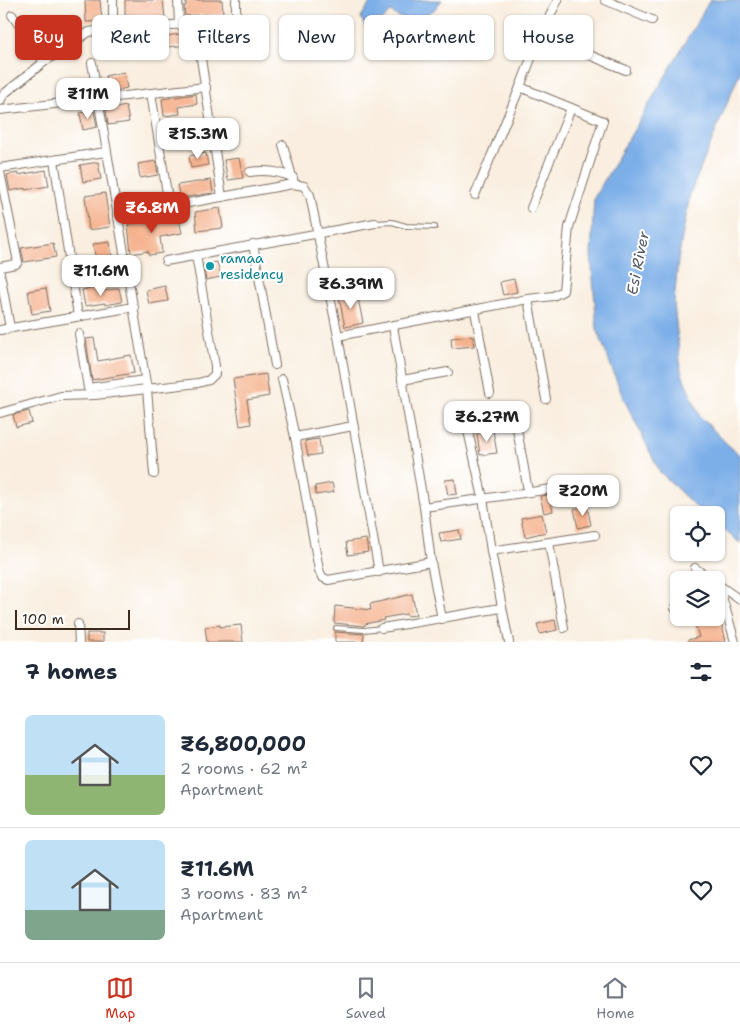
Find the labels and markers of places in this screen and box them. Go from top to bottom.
pin: ₹11M [58,78,118,120]
pin: ₹15.3M [157,118,239,160]
pin: ₹6.8M [117,192,187,234]
place label: ramaa residency [220,249,284,283]
pin: ₹11.6M [60,254,142,297]
marker: ramaa residency [204,260,216,272]
pin: ₹6.39M [310,268,392,310]
pin: ₹6.27M [446,400,528,443]
pin: ₹20M [553,474,613,517]

